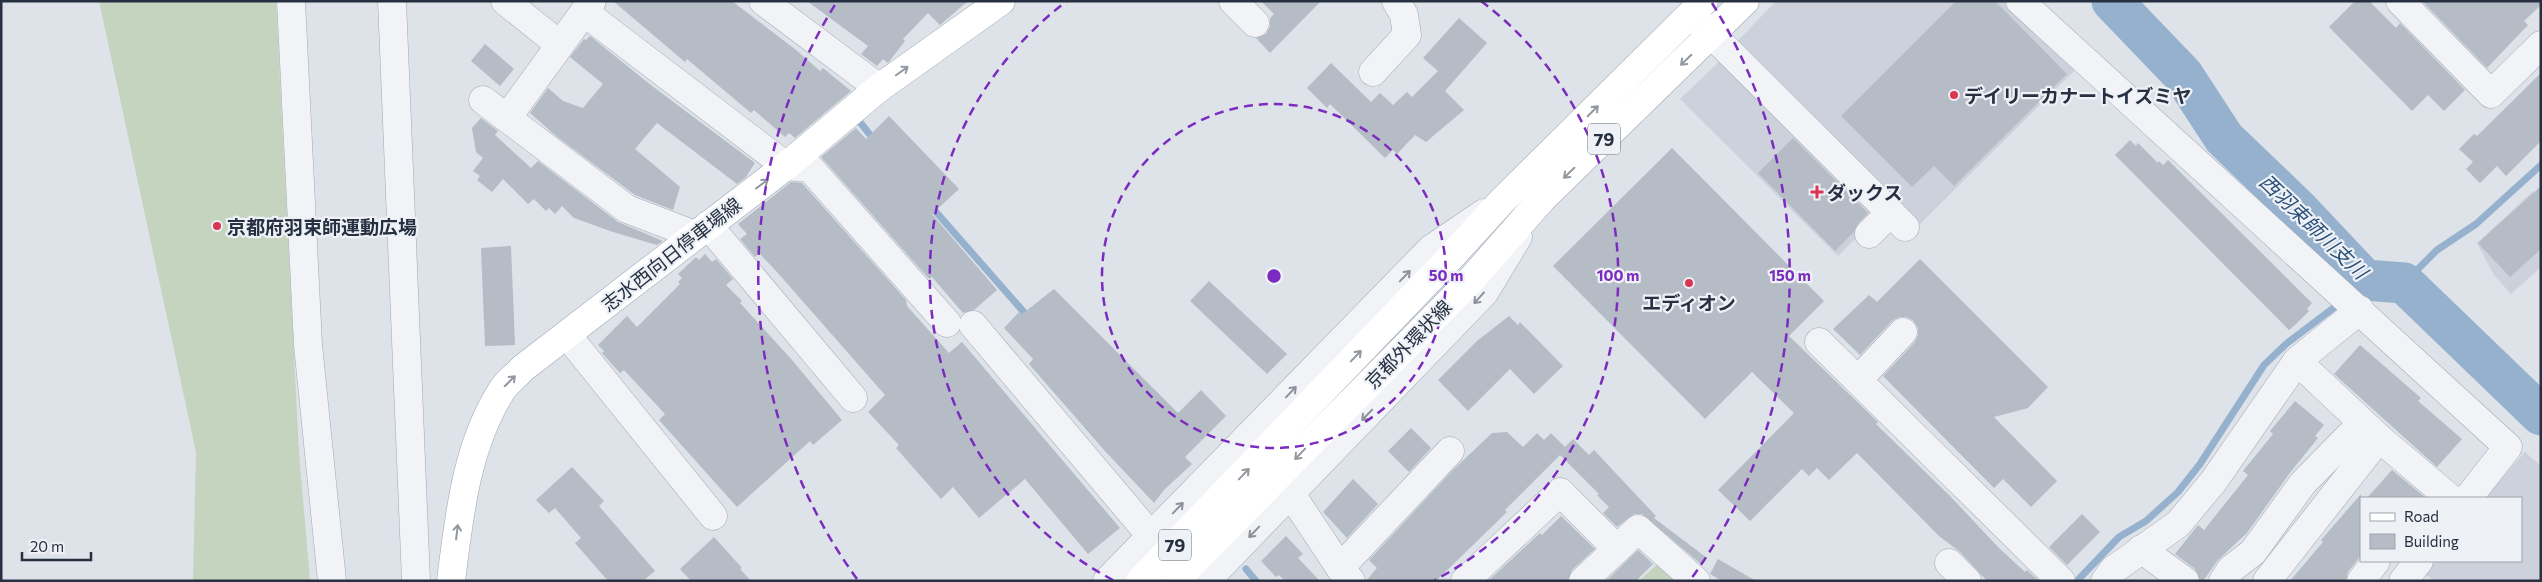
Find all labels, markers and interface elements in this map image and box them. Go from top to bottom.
one-way arrow [1679,54,1692,66]
one-way arrow [895,66,909,76]
place label: デイリーカナートイズミヤ [1964,84,2191,107]
marker: デイリーカナートイズミヤ [1948,89,1960,101]
one-way arrow [1587,105,1599,117]
road number: 79 [1588,124,1620,154]
one-way arrow [1562,167,1575,179]
water label: 西羽束師川支川 [2255,169,2374,285]
one-way arrow [755,179,769,189]
place label: ダックス [1827,181,1902,204]
marker: ダックス [1811,186,1823,198]
street label: 志水西向日停車場線 [597,192,745,316]
place label: 京都府羽束師運動広場 [227,215,417,238]
marker: 京都府羽束師運動広場 [211,220,223,232]
text: 50 m [1429,266,1463,284]
text: 100 m [1597,266,1639,284]
text: 150 m [1769,266,1811,284]
centre of rings [1265,267,1283,285]
one-way arrow [1399,270,1411,282]
marker: エディオン [1683,277,1695,289]
one-way arrow [1473,291,1485,304]
place label: エディオン [1642,291,1736,314]
street label: 京都外環状線 [1360,295,1456,393]
one-way arrow [1350,350,1362,363]
one-way arrow [504,375,517,387]
one-way arrow [1285,386,1297,398]
one-way arrow [1361,409,1373,421]
one-way arrow [1294,448,1306,460]
one-way arrow [1238,467,1250,480]
legend [2360,497,2522,562]
one-way arrow [1171,503,1183,515]
text: Road [2404,507,2439,525]
one-way arrow [452,525,462,541]
one-way arrow [1248,526,1260,538]
scale bar [22,530,91,562]
road number: 79 [1159,530,1191,560]
text: Building [2404,532,2459,550]
text: 20 m [30,537,64,555]

